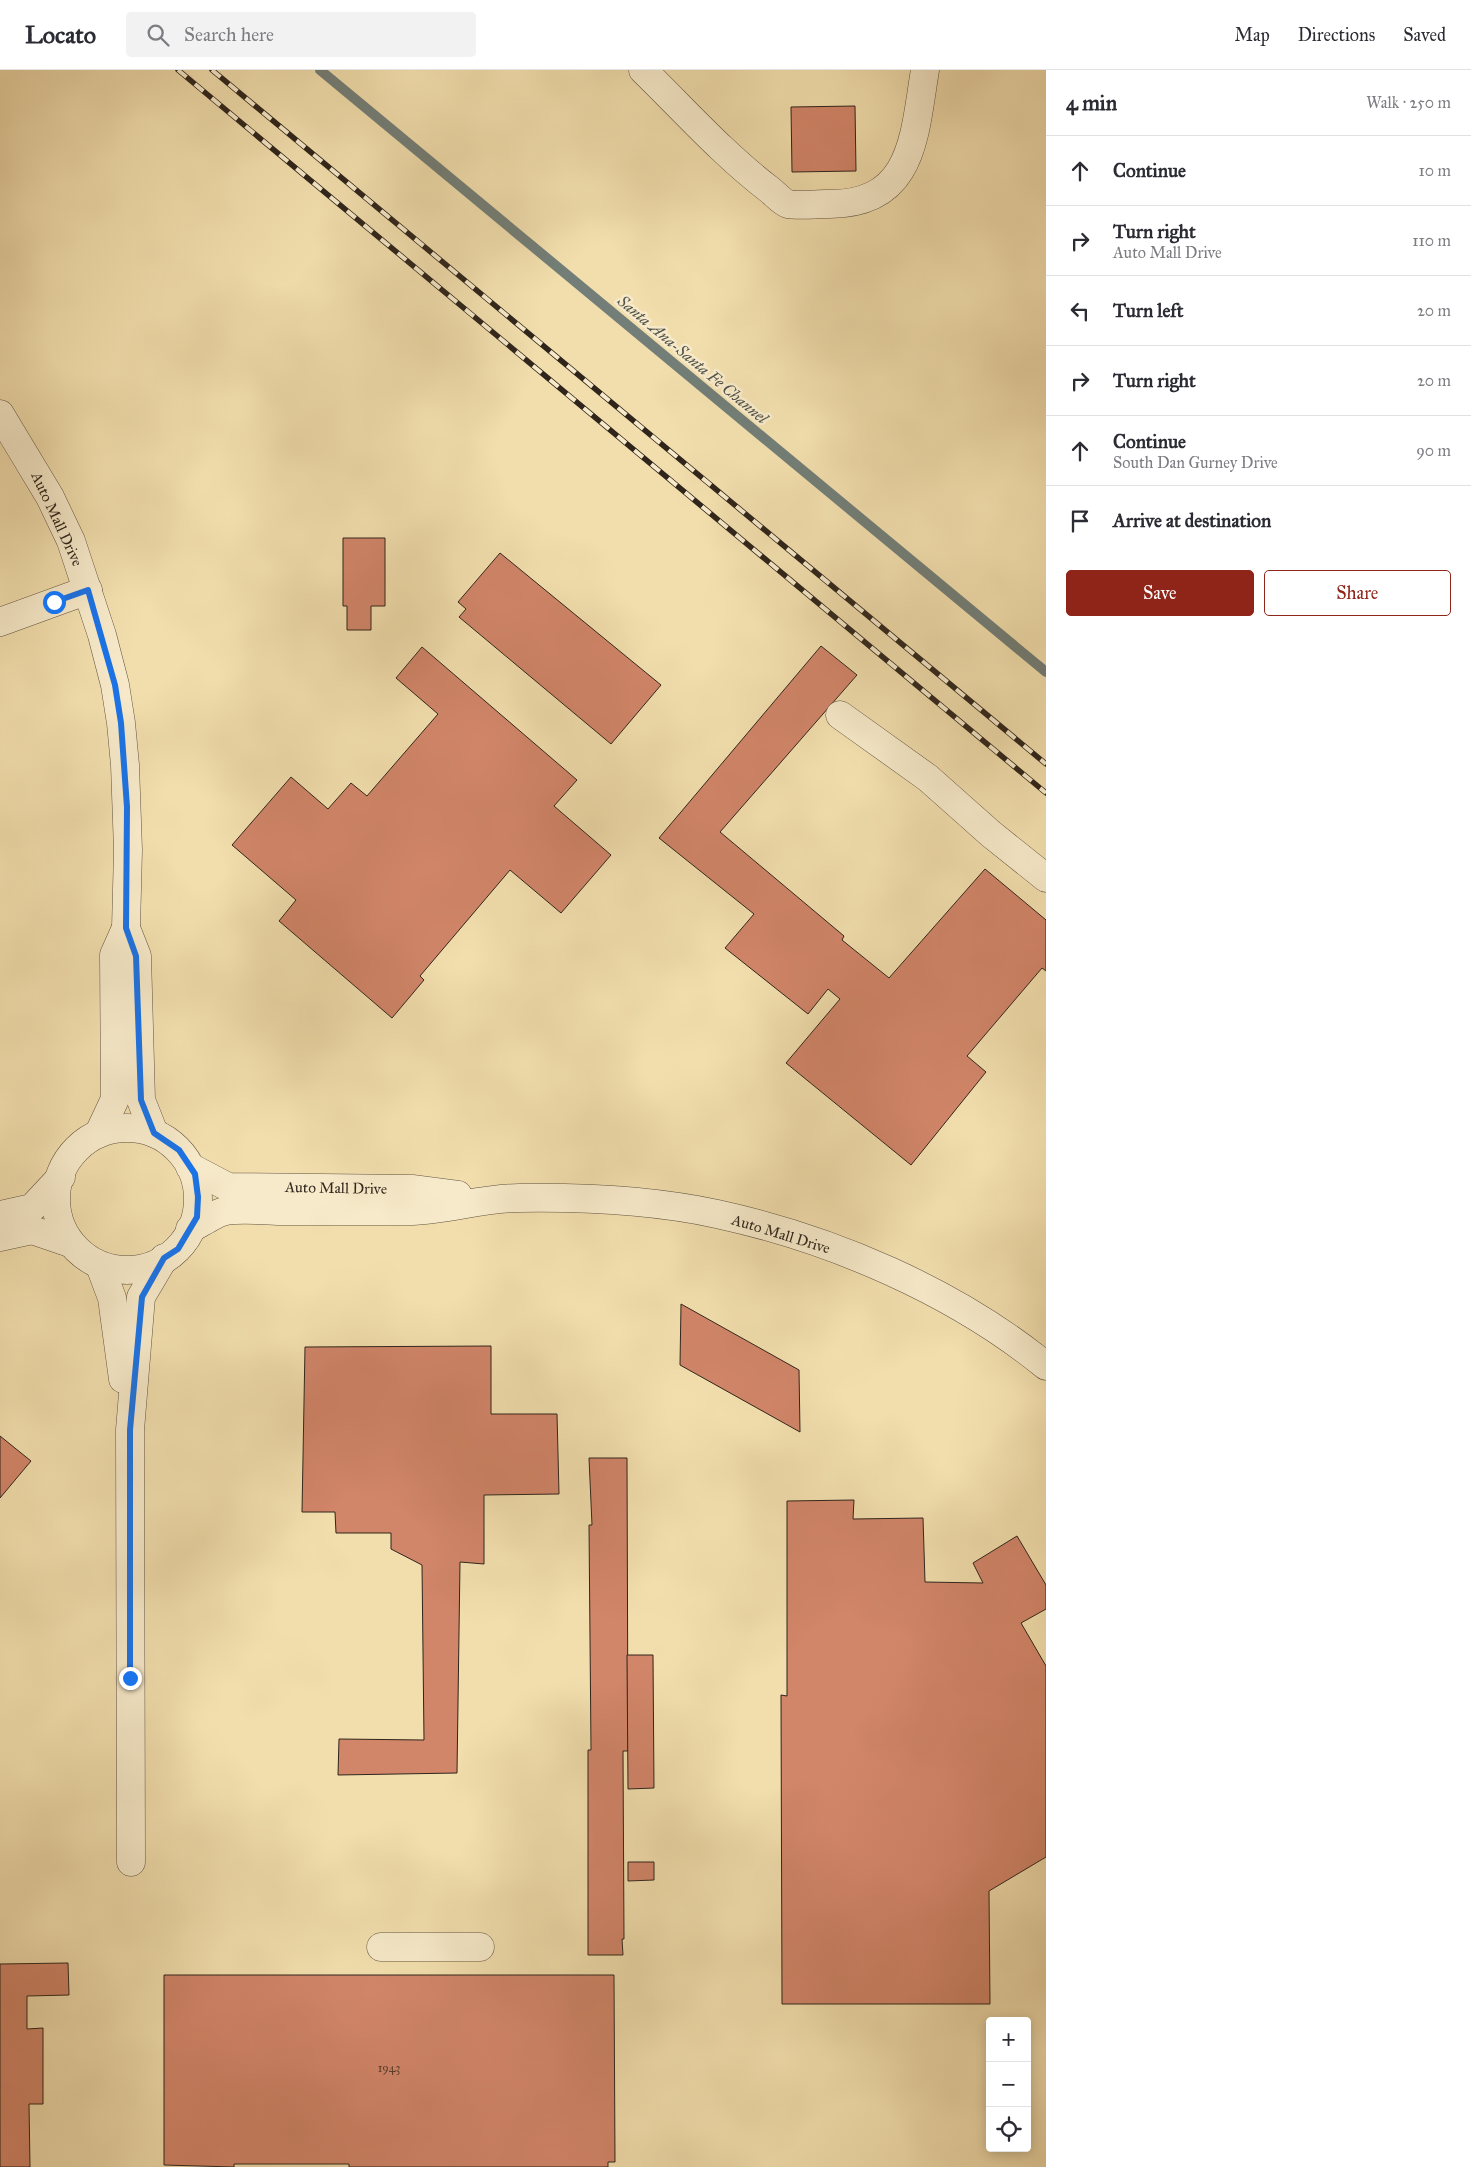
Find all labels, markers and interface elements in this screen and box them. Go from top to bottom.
search box [126,12,476,57]
text: Locato [25,20,96,50]
icon: search [144,21,172,49]
text: Search here [184,23,274,46]
text: Map [1234,24,1270,46]
text: Directions [1298,24,1375,46]
text: Saved [1403,24,1446,46]
text: 4 min [1066,90,1117,116]
text: Walk · 250 m [1366,93,1451,112]
icon: ahead [1066,157,1094,185]
text: Continue [1113,159,1186,182]
text: 10 m [1419,161,1451,180]
text: Turn right [1113,220,1196,243]
icon: right [1066,227,1094,255]
text: 110 m [1412,231,1451,250]
text: Auto Mall Drive [1113,243,1222,262]
water label: Santa Ana-Santa Fe Channel [613,291,773,429]
icon: left [1066,297,1094,325]
text: Turn left [1113,299,1183,322]
text: 20 m [1417,301,1451,320]
icon: right [1066,367,1094,395]
text: Turn right [1113,369,1196,392]
text: 20 m [1417,371,1451,390]
text: Continue [1113,430,1186,453]
icon: ahead [1066,437,1094,465]
text: 90 m [1416,441,1451,460]
text: South Dan Gurney Drive [1113,453,1278,472]
street label: Auto Mall Drive [27,468,87,569]
icon: arrive [1066,507,1094,535]
text: Arrive at destination [1113,509,1271,532]
button: Save [1066,570,1254,616]
button: Share [1264,570,1451,616]
route start [43,591,66,614]
street label: Auto Mall Drive [284,1178,387,1198]
street label: Auto Mall Drive [729,1210,832,1258]
route end [119,1667,142,1690]
map controls [986,2017,1031,2152]
button: + [986,2017,1031,2062]
house number: 1943 [378,2061,400,2075]
button: − [986,2062,1031,2107]
button: locate [986,2107,1031,2152]

